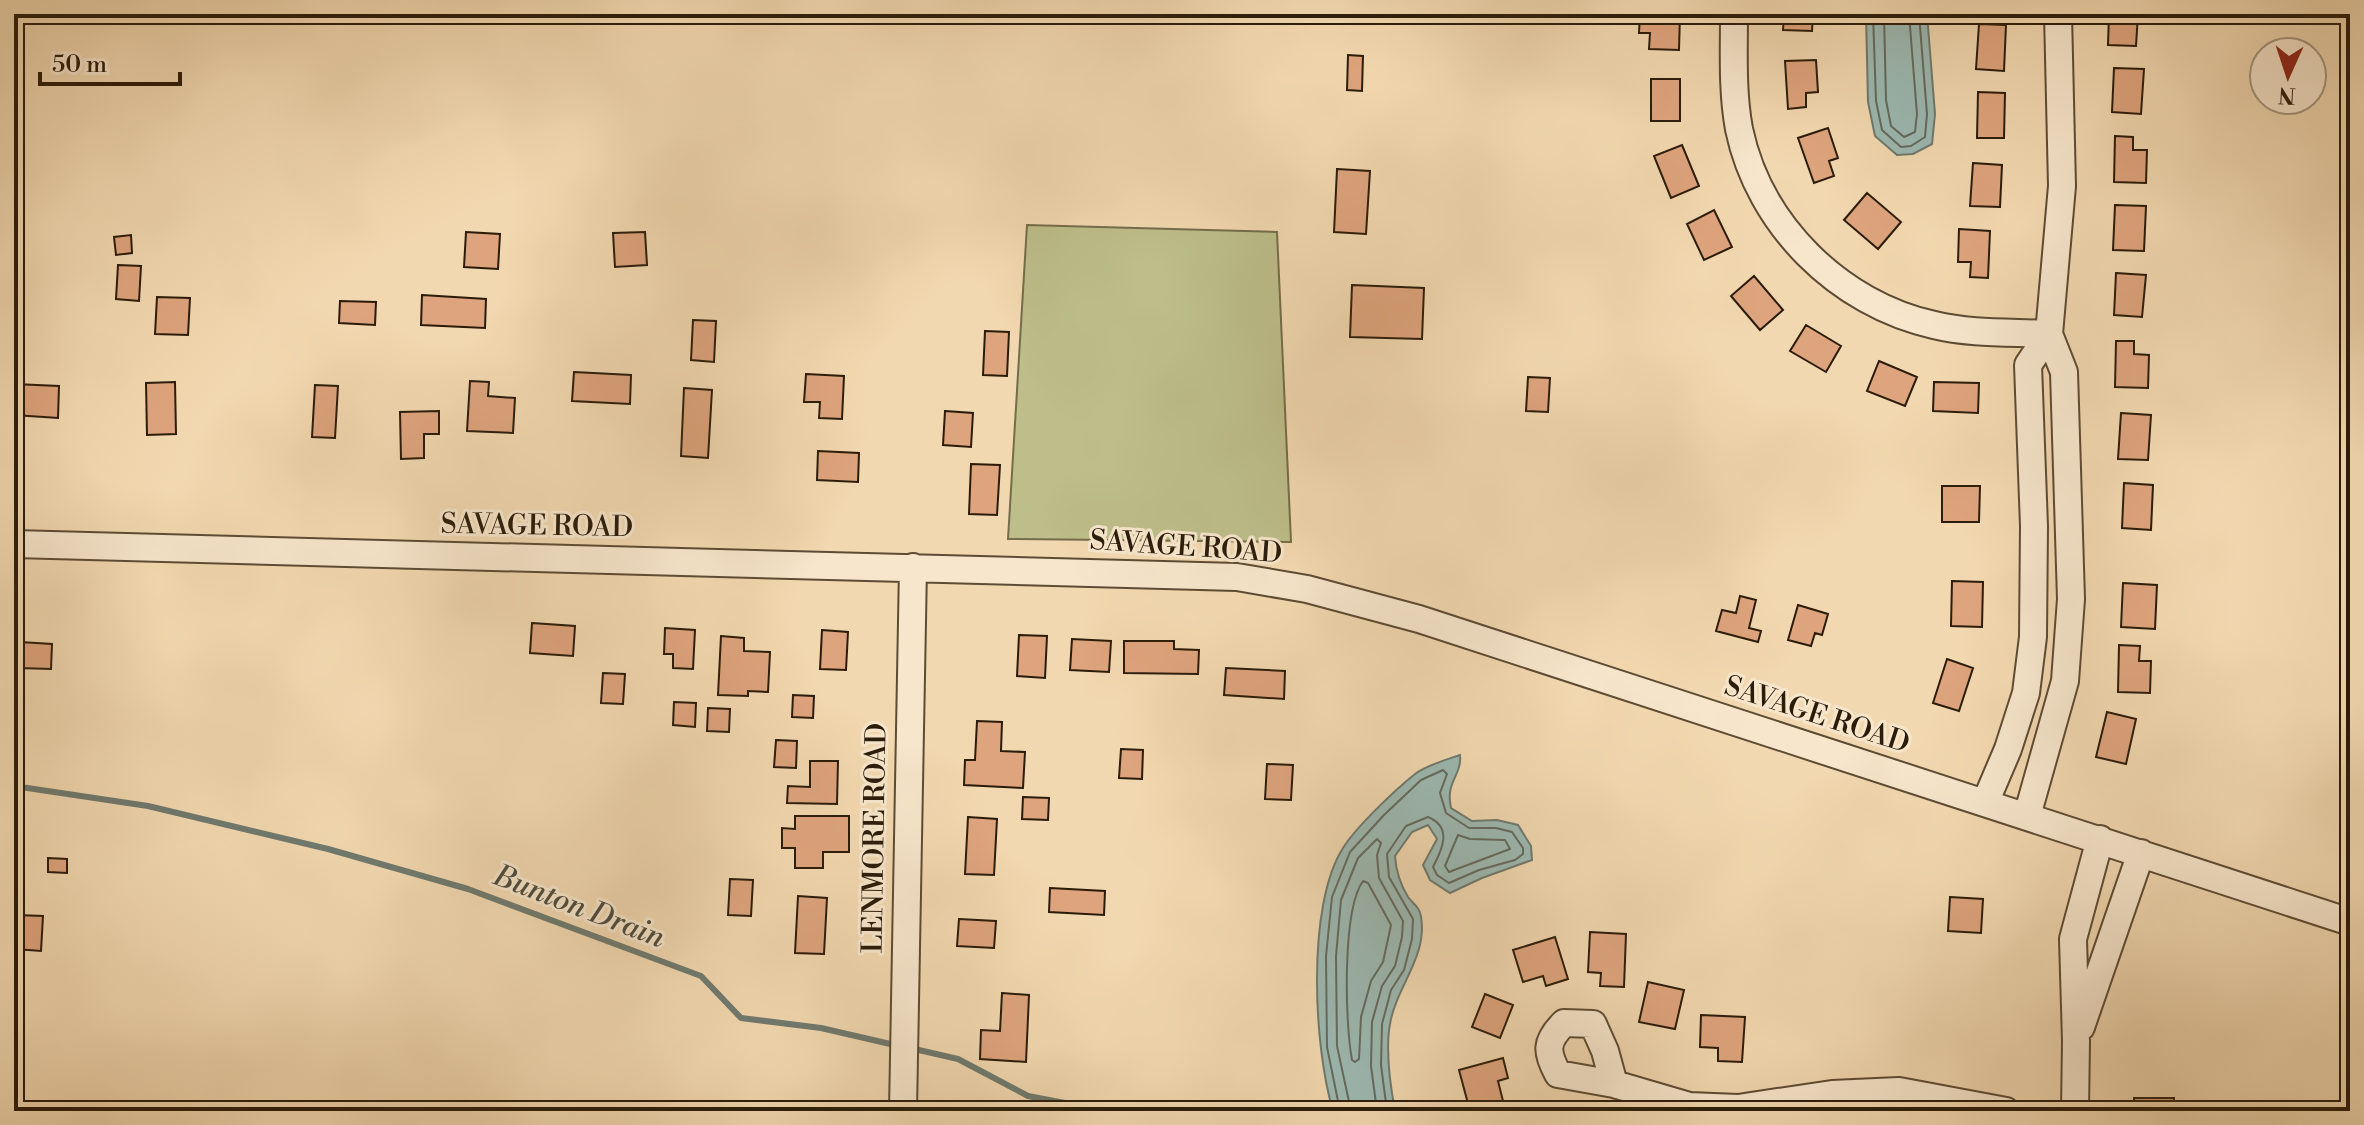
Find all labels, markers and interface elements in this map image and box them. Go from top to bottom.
scale bar [40,36,180,86]
north arrow [2248,36,2328,116]
text: 50 m [52,50,107,80]
text: N [2277,81,2296,108]
street label: SAVAGE ROAD [440,507,634,545]
street label: SAVAGE ROAD [1089,523,1283,571]
street label: SAVAGE ROAD [1720,669,1914,761]
street label: LENMORE ROAD [855,723,895,953]
water label: Bunton Drain [487,857,670,957]

